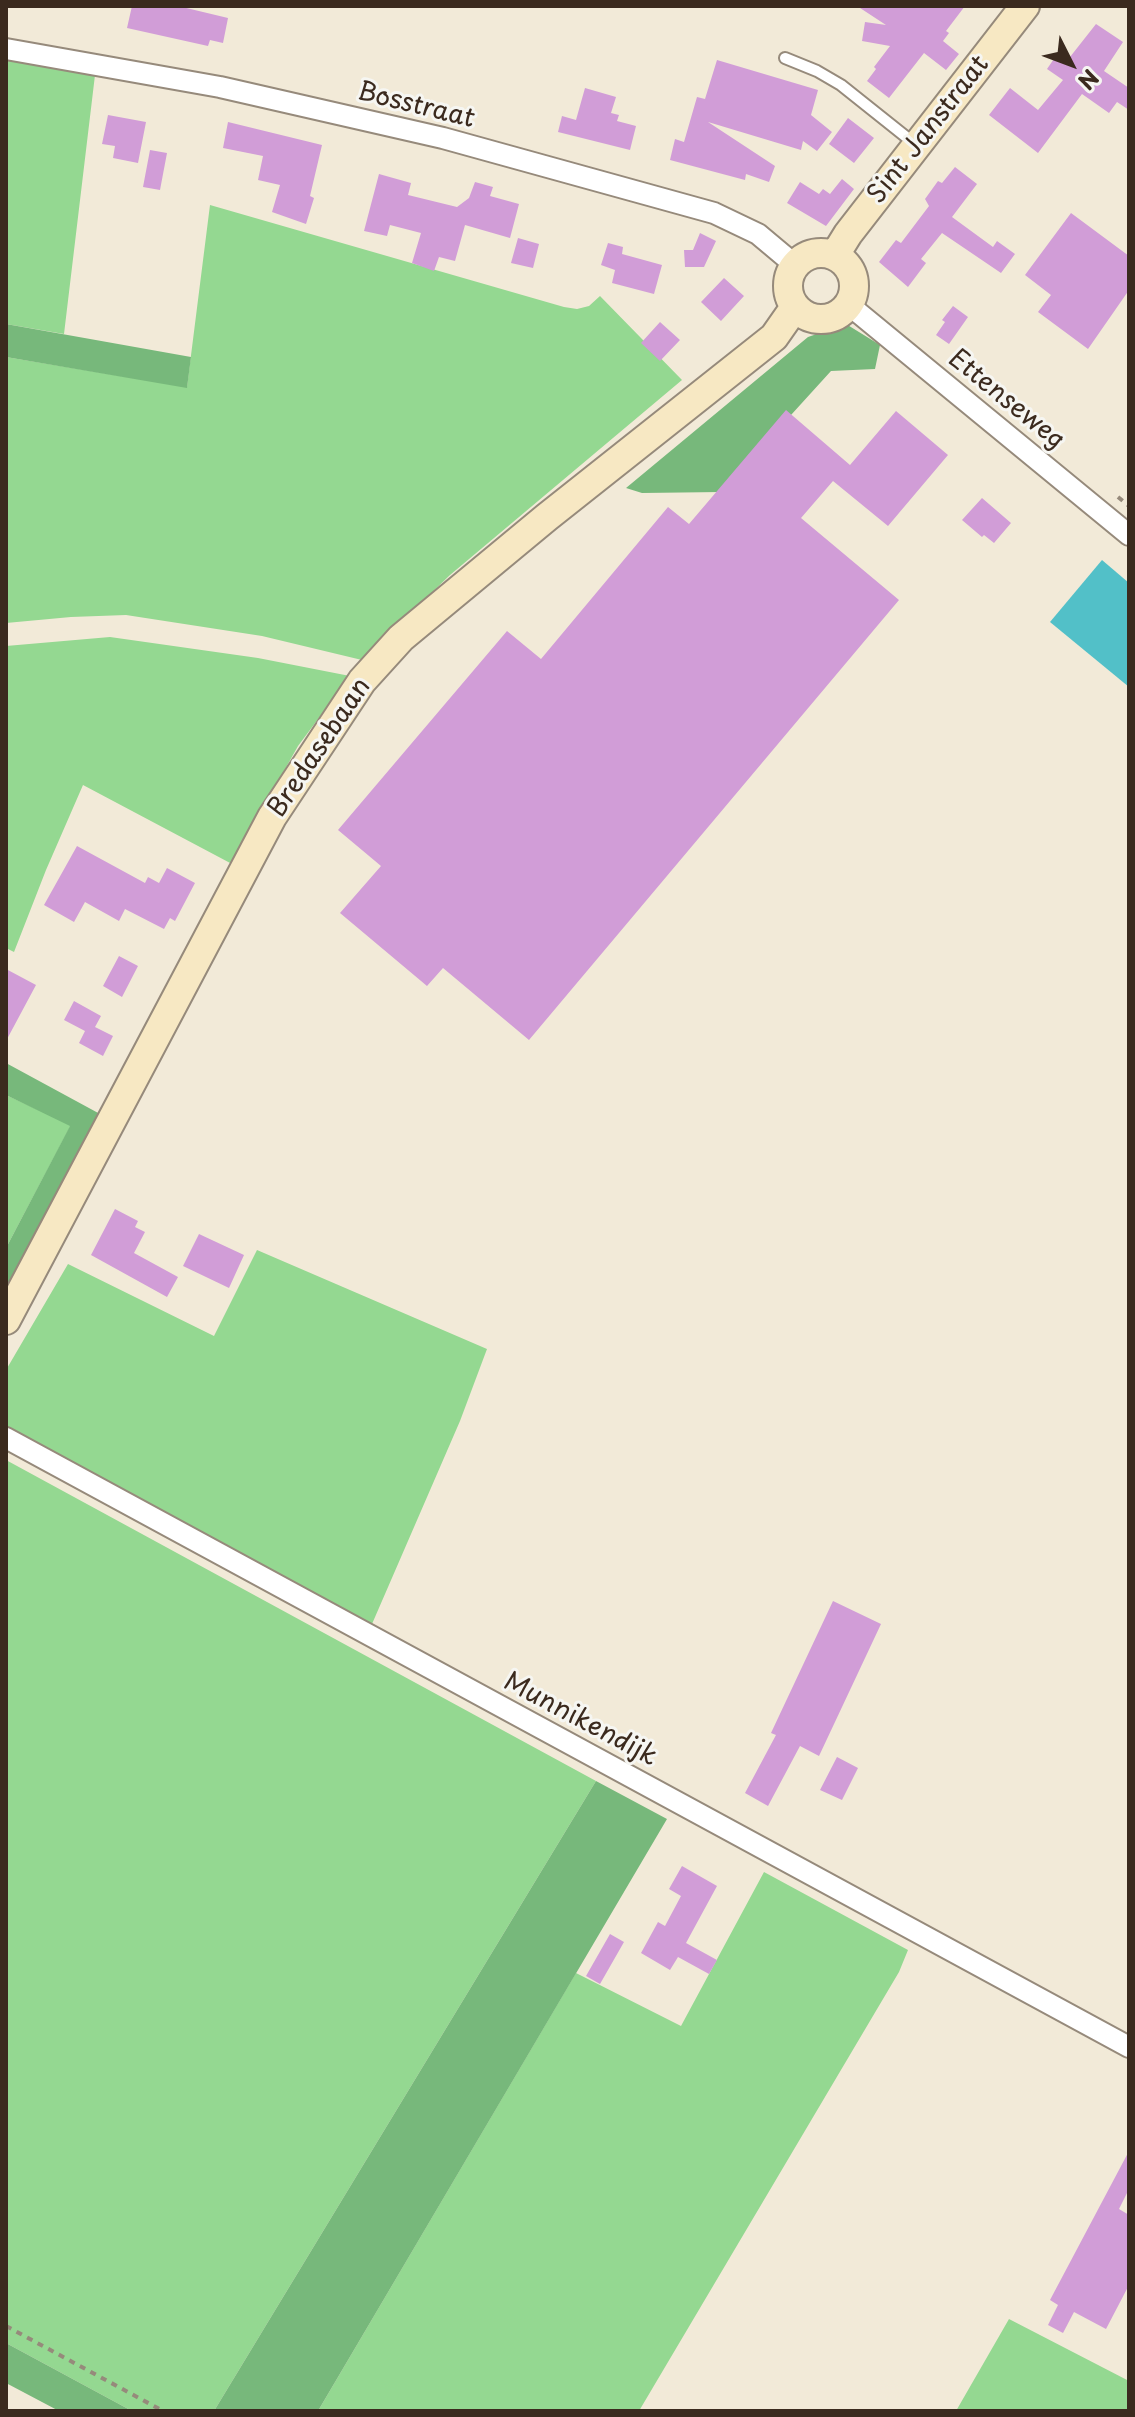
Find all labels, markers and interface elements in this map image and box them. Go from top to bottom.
north arrow [1031,24,1111,104]
street label: Sint Janstraat [862,50,996,210]
text: N [1071,63,1107,98]
street label: Bosstraat [354,76,478,136]
street label: Ettenseweg [941,343,1071,457]
street label: Bredasebaan [262,673,378,823]
street label: Munnikendijk [498,1666,662,1774]

